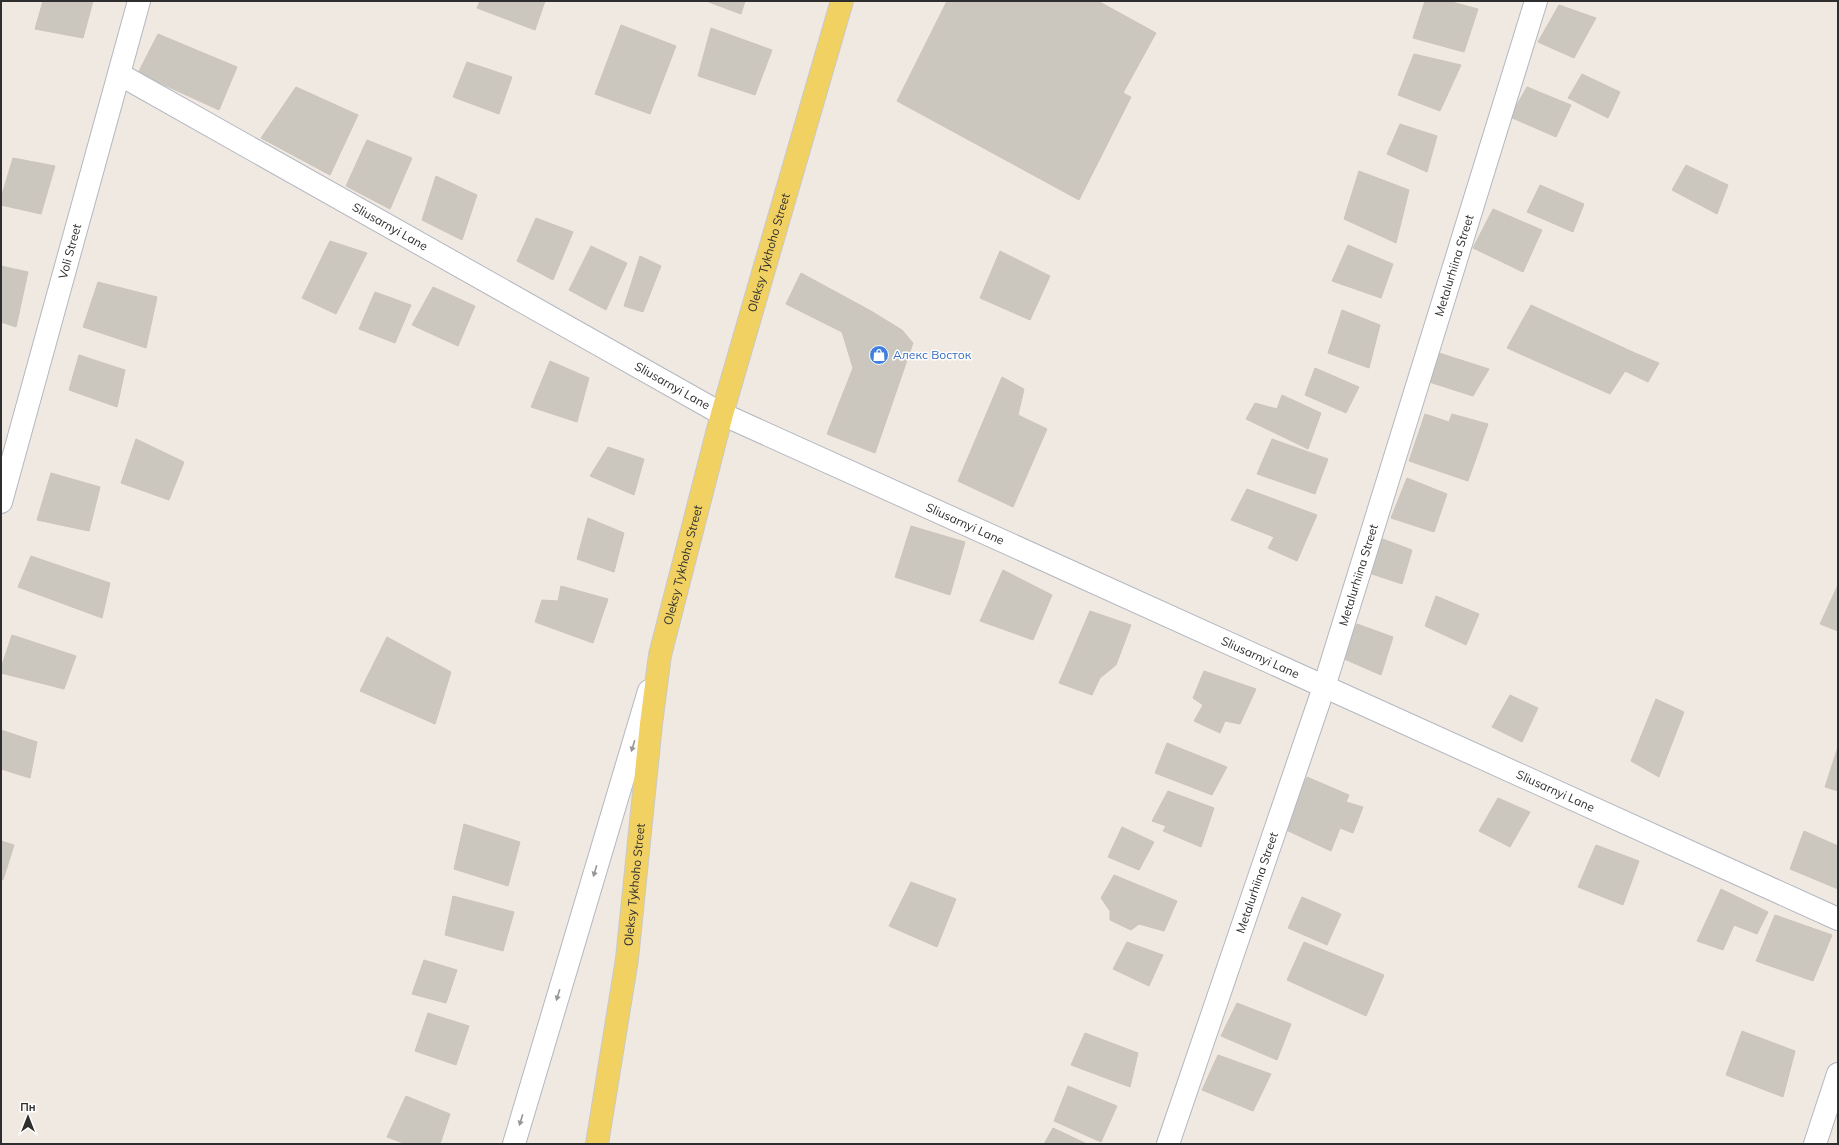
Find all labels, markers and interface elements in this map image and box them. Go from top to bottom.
street label: Oleksy Tykhoho Street [744,191,793,314]
street label: Sliusarnyi Lane [350,199,431,254]
street label: Metalurhiina Street [1431,213,1477,318]
street label: Voli Street [55,222,84,280]
shop icon: Алекс Восток [868,344,890,366]
place label: Алекс Восток [893,347,972,362]
street label: Sliusarnyi Lane [632,358,713,413]
street label: Sliusarnyi Lane [924,499,1007,548]
street label: Oleksy Tykhoho Street [660,503,705,627]
street label: Metalurhiina Street [1335,522,1381,628]
street label: Sliusarnyi Lane [1219,633,1302,681]
one-way arrow [630,740,636,752]
street label: Sliusarnyi Lane [1514,766,1597,815]
street label: Oleksy Tykhoho Street [620,823,648,947]
street label: Metalurhiina Street [1233,830,1281,935]
one-way arrow [592,865,598,877]
one-way arrow [555,989,561,1001]
north arrow [8,1097,48,1137]
text: Пн [20,1100,36,1114]
one-way arrow [518,1114,524,1126]

